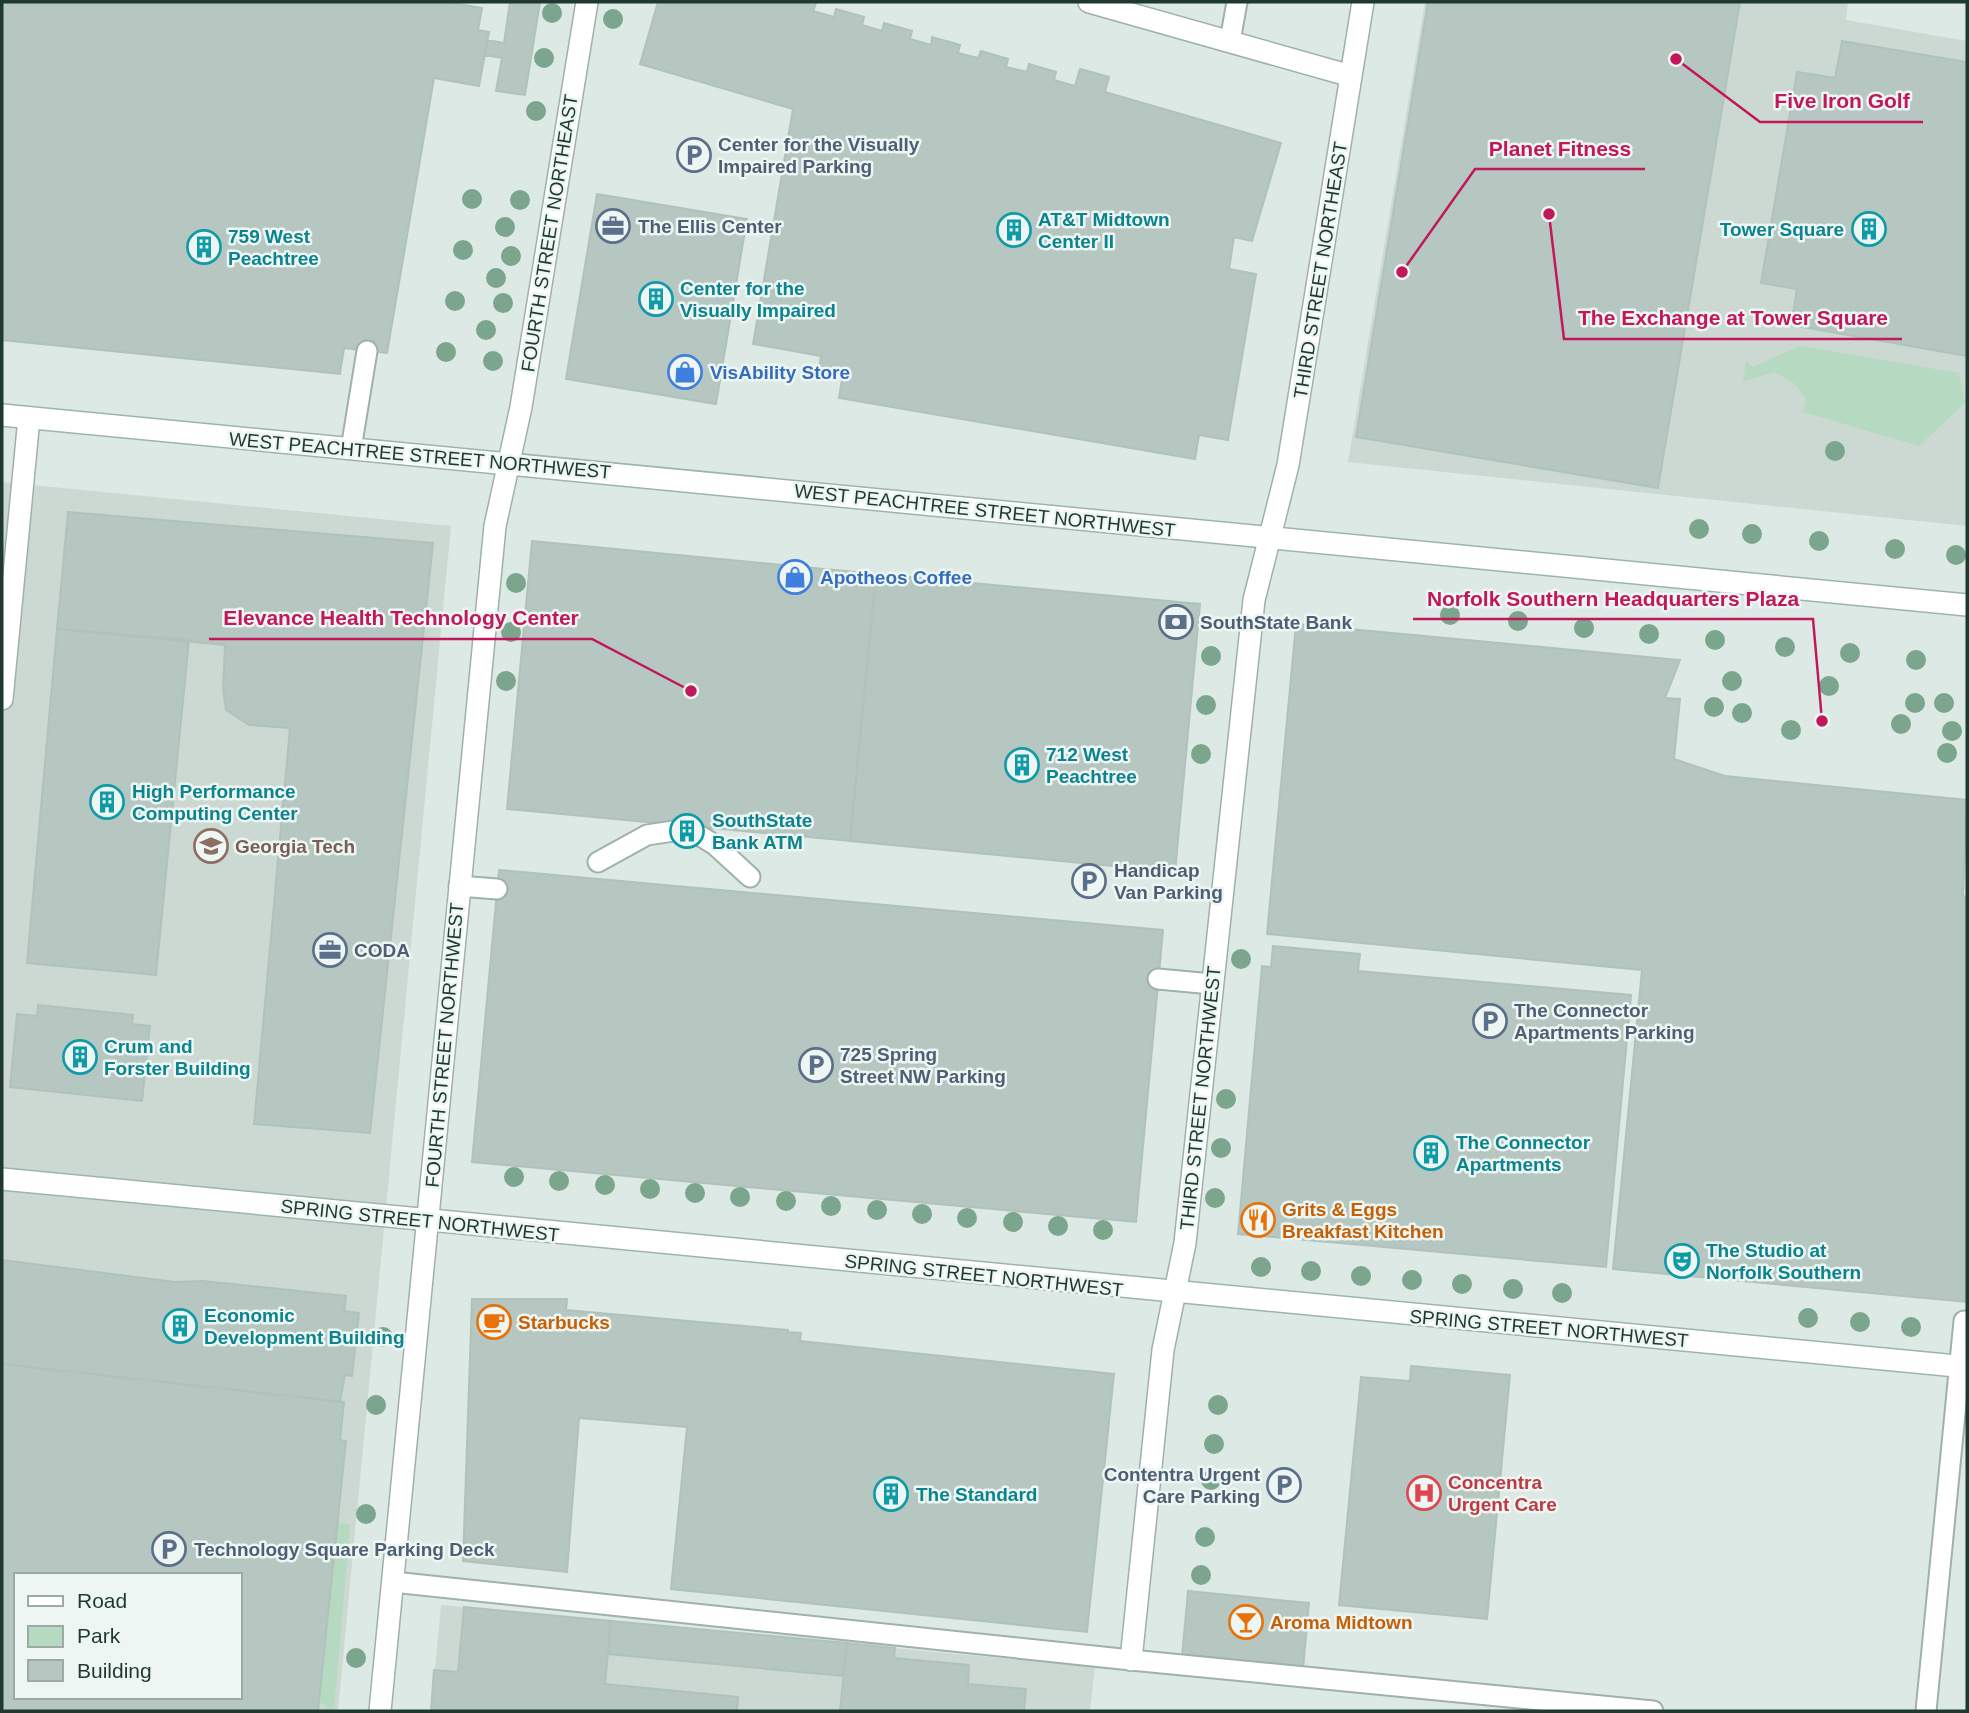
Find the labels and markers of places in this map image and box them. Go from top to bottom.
callout: Five Iron Golf [1760,80,1923,122]
callout: Planet Fitness [1475,127,1645,169]
place label: Center for the Visually Impaired Parking [718,134,920,177]
parking icon: Center for the Visually Impaired Parking [675,136,713,174]
office icon: The Ellis Center [594,207,632,245]
place label: AT&T Midtown Center II [1038,209,1170,252]
building icon: Tower Square [1850,210,1888,248]
building icon: AT&T Midtown Center II [995,211,1033,249]
place label: The Ellis Center [638,216,782,237]
place label: Tower Square [1720,219,1844,240]
place label: 759 West Peachtree [228,226,319,269]
building icon: 759 West Peachtree [185,228,223,266]
place label: Center for the Visually Impaired [680,278,836,321]
building icon: Center for the Visually Impaired [637,280,675,318]
callout: The Exchange at Tower Square [1564,297,1902,339]
shop icon: VisAbility Store [666,353,704,391]
place label: VisAbility Store [710,362,850,383]
shop icon: Apotheos Coffee [776,558,814,596]
place label: Apotheos Coffee [820,567,972,588]
callout: Norfolk Southern Headquarters Plaza [1413,577,1813,619]
callout: Elevance Health Technology Center [209,597,592,639]
bank icon: SouthState Bank [1157,603,1195,641]
place label: SouthState Bank [1200,612,1352,633]
place label: 712 West Peachtree [1046,744,1137,787]
building icon: 712 West Peachtree [1003,746,1041,784]
place label: High Performance Computing Center [132,781,298,824]
building icon: High Performance Computing Center [88,783,126,821]
place label: SouthState Bank ATM [712,810,812,853]
building icon: SouthState Bank ATM [668,812,706,850]
school or university icon: Georgia Tech [192,827,230,865]
place label: Georgia Tech [235,836,355,857]
place label: Handicap Van Parking [1114,860,1223,903]
parking icon: Handicap Van Parking [1070,862,1108,900]
office icon: CODA [311,931,349,969]
place label: CODA [354,940,410,961]
place label: The Connector Apartments Parking [1514,1000,1695,1043]
parking icon: The Connector Apartments Parking [1471,1002,1509,1040]
place label: Crum and Forster Building [104,1036,251,1079]
building icon: Crum and Forster Building [61,1038,99,1076]
place label: 725 Spring Street NW Parking [840,1044,1006,1087]
parking icon: 725 Spring Street NW Parking [797,1046,835,1084]
place label: The Connector Apartments [1456,1132,1591,1175]
building icon: The Connector Apartments [1412,1134,1450,1172]
place label: Grits & Eggs Breakfast Kitchen [1282,1199,1444,1242]
restaurant icon: Grits & Eggs Breakfast Kitchen [1239,1201,1277,1239]
place label: The Studio at Norfolk Southern [1706,1240,1861,1283]
theatre icon: The Studio at Norfolk Southern [1663,1242,1701,1280]
cafe icon: Starbucks [475,1303,513,1341]
place label: Economic Development Building [204,1305,405,1348]
building icon: Economic Development Building [161,1307,199,1345]
place label: Starbucks [518,1312,610,1333]
place label: Contentra Urgent Care Parking [1104,1464,1261,1507]
parking icon: Contentra Urgent Care Parking [1265,1466,1303,1504]
place label: Concentra Urgent Care [1448,1472,1557,1515]
hospital icon: Concentra Urgent Care [1405,1474,1443,1512]
building icon: The Standard [872,1475,910,1513]
place label: The Standard [916,1484,1037,1505]
parking icon: Technology Square Parking Deck [150,1530,188,1568]
place label: Technology Square Parking Deck [194,1539,495,1560]
bar icon: Aroma Midtown [1227,1603,1265,1641]
place label: Aroma Midtown [1270,1612,1413,1633]

